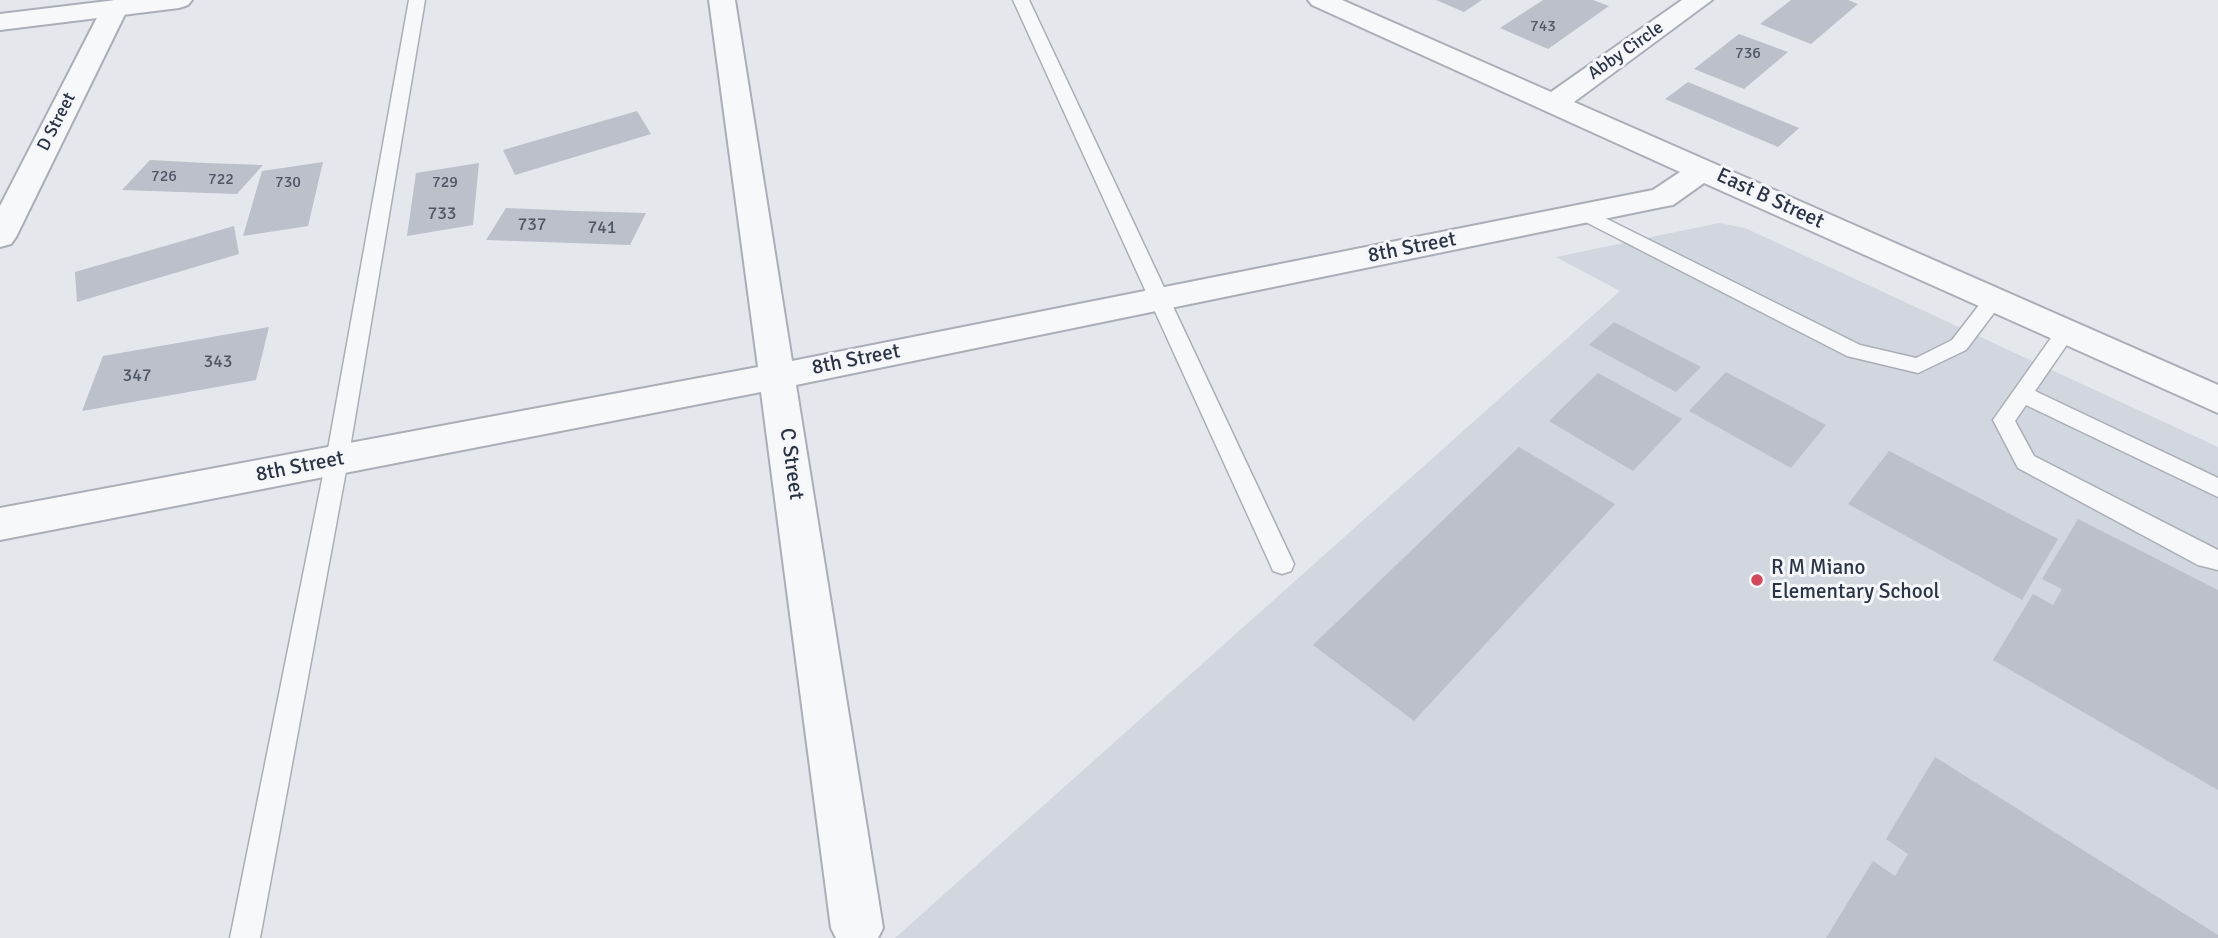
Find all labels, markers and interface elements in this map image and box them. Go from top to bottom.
house number: 743 [1530,17,1556,37]
street label: Abby Circle [1584,17,1668,85]
house number: 736 [1735,44,1761,64]
street label: D Street [33,89,81,155]
street label: East B Street [1712,163,1828,235]
house number: 726 [151,167,177,187]
house number: 722 [208,170,234,190]
house number: 730 [275,173,301,193]
house number: 729 [432,173,458,193]
house number: 733 [427,203,457,225]
house number: 737 [517,214,547,236]
house number: 741 [587,217,617,239]
street label: 8th Street [1366,227,1458,269]
street label: 8th Street [810,339,902,381]
house number: 343 [203,351,233,373]
house number: 347 [122,365,152,387]
street label: C Street [774,427,808,501]
street label: 8th Street [254,446,346,488]
place label: R M Miano Elementary School [1771,555,1940,605]
marker: R M Miano Elementary School [1749,572,1765,588]

